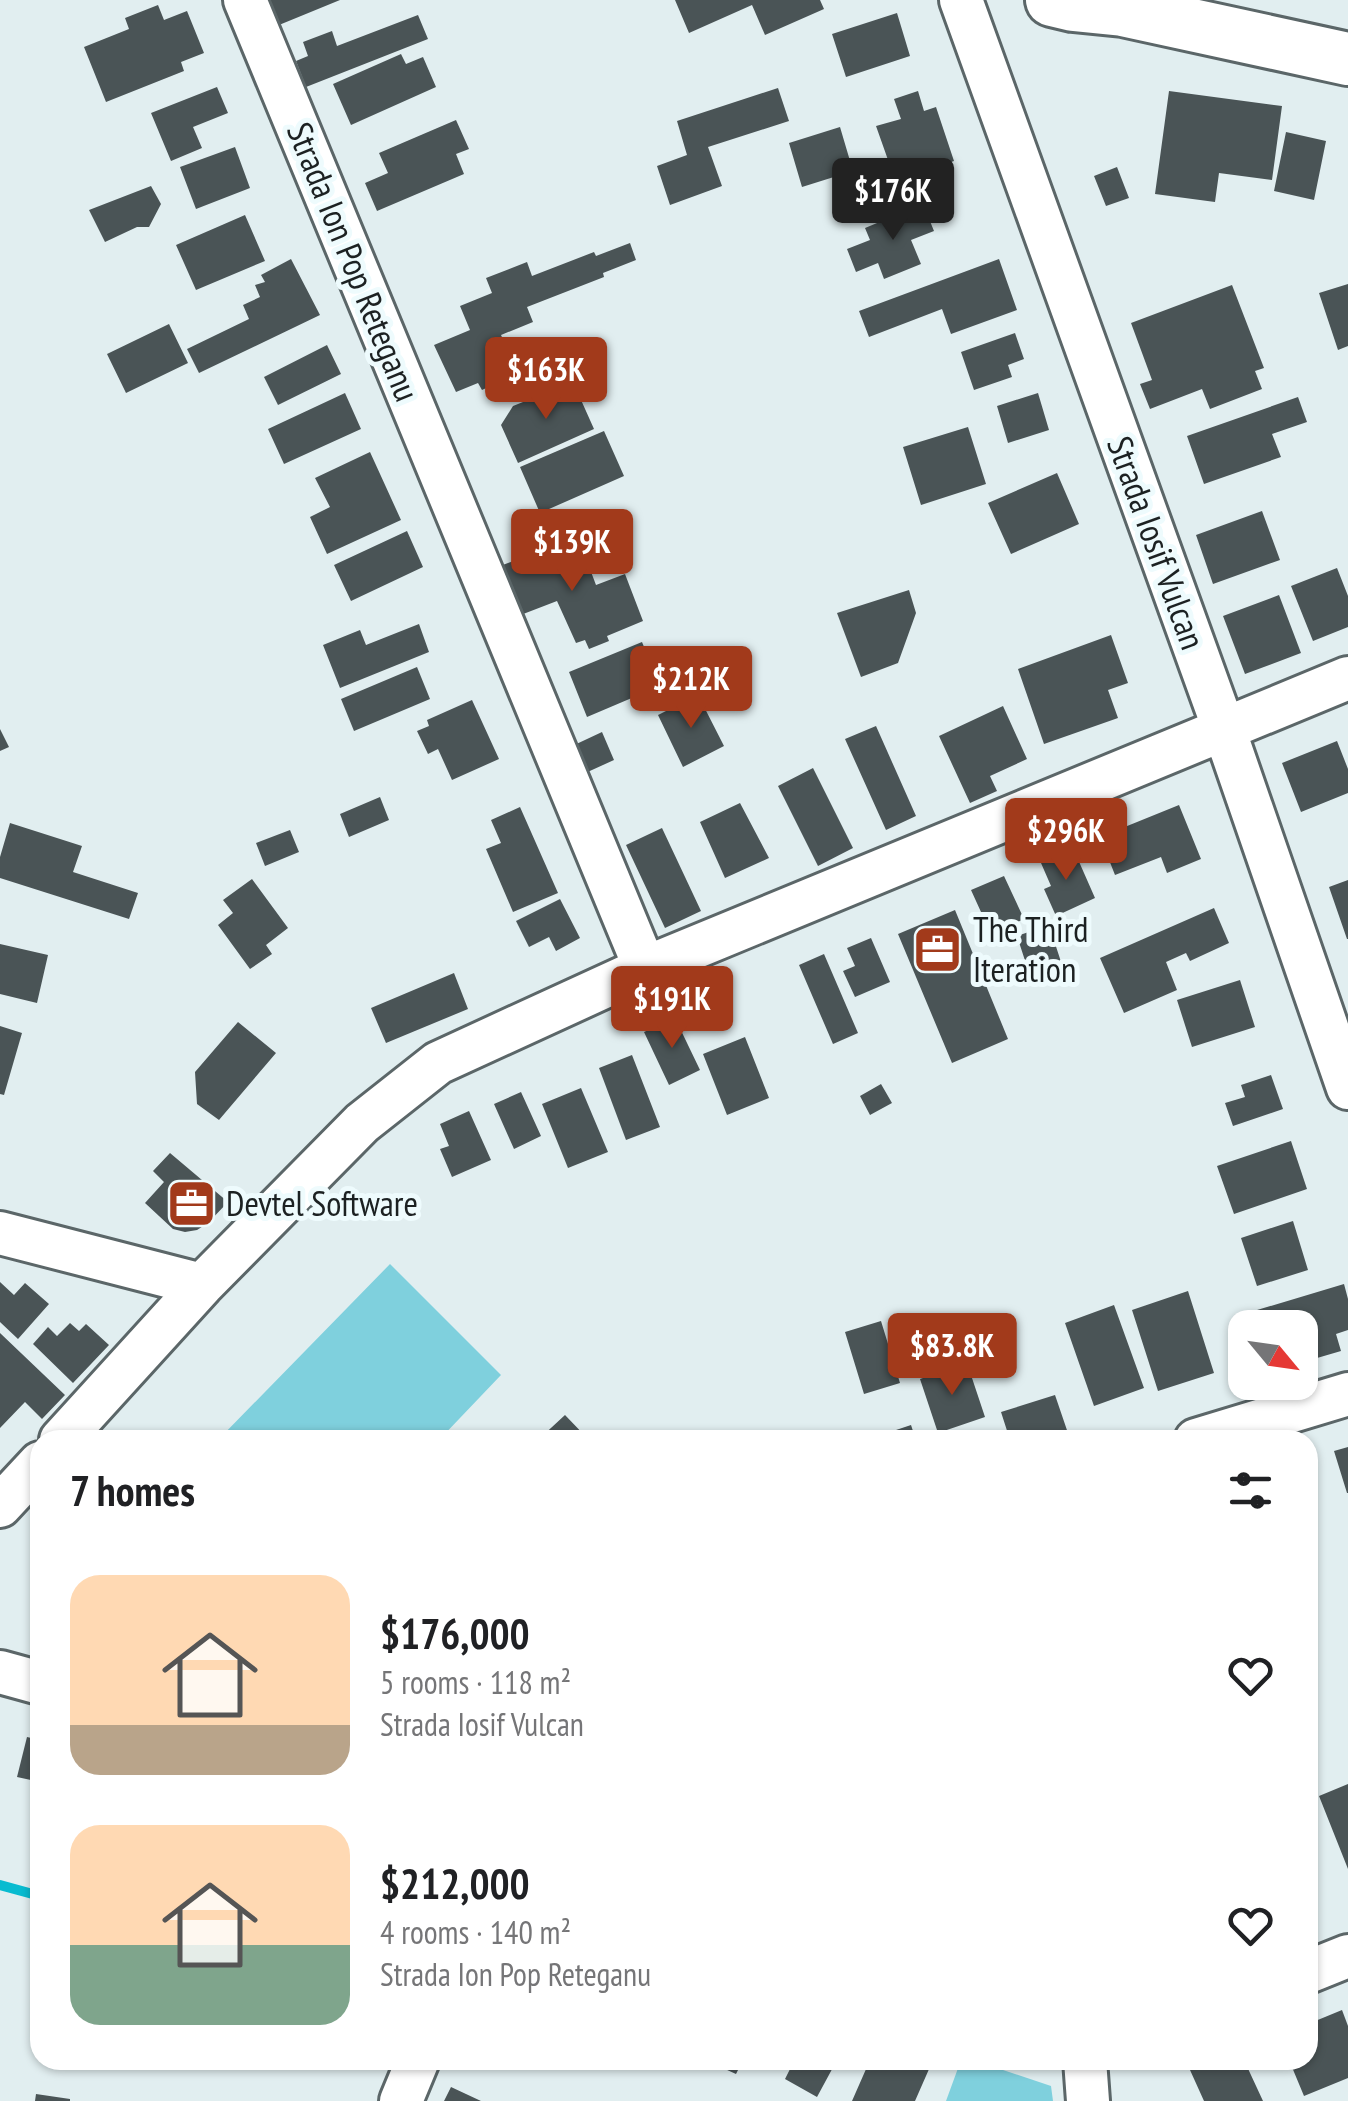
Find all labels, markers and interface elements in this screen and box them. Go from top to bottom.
street label: Strada Ion Pop Reteganu [277,116,431,408]
pin: $176K [823,158,963,243]
text: $176K [854,169,932,211]
pin: $163K [476,337,616,422]
text: $163K [507,348,585,390]
street label: Strada Iosif Vulcan [1097,430,1217,655]
pin: $139K [502,509,642,594]
text: $139K [533,520,611,562]
pin: $212K [621,646,761,731]
text: $212K [652,657,730,699]
pin: $296K [996,798,1136,883]
text: $296K [1027,809,1105,851]
place label: The Third Iteration [973,906,1088,992]
office icon: The Third Iteration [912,924,964,976]
pin: $191K [602,966,742,1051]
text: $191K [633,977,711,1019]
office icon: Devtel Software [165,1178,217,1230]
place label: Devtel Software [226,1180,418,1226]
north arrow [1228,1310,1318,1400]
map controls [1228,1310,1318,1400]
pin: $83.8K [871,1313,1033,1398]
text: $83.8K [910,1324,994,1366]
text: 7 homes [70,1463,195,1518]
icon: filters [1223,1463,1278,1518]
text: $176,000 [380,1606,530,1661]
icon: home [150,1615,270,1735]
icon: heart [1223,1648,1278,1703]
text: 5 rooms · 118 m² [380,1661,571,1703]
text: Strada Iosif Vulcan [380,1703,584,1745]
text: $212,000 [380,1856,530,1911]
icon: home [150,1865,270,1985]
icon: heart [1223,1898,1278,1953]
text: 4 rooms · 140 m² [380,1911,571,1953]
text: Strada Ion Pop Reteganu [380,1953,651,1995]

